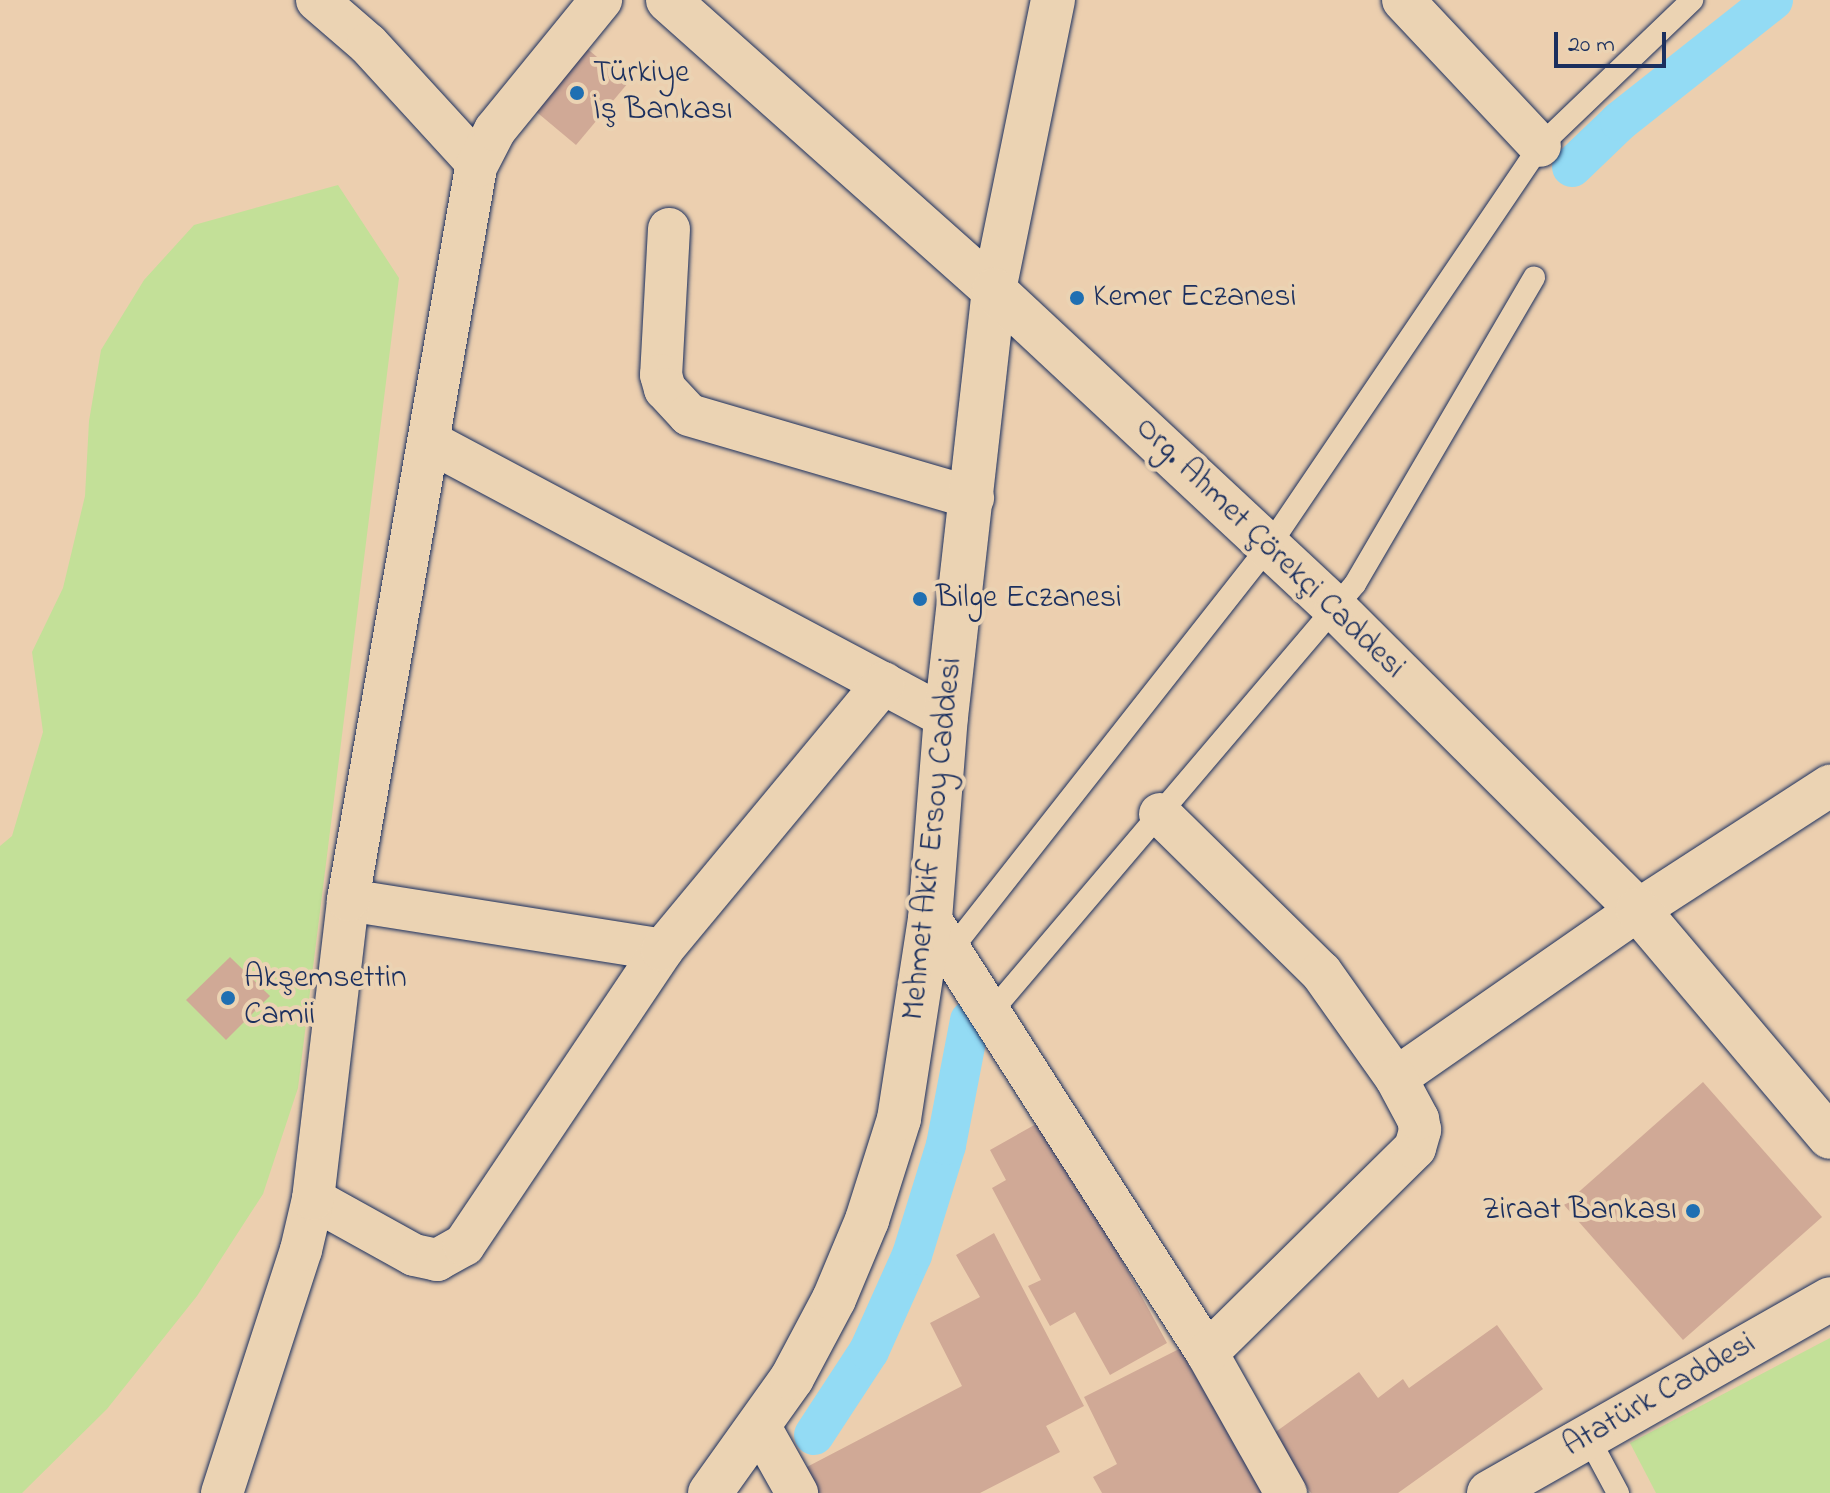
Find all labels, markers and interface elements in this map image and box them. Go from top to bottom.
scale bar [1558,16,1670,66]
text: 20 m [1568,28,1615,63]
place label: Türkiye İş Bankası [593,56,733,131]
marker: Türkiye İş Bankası [568,84,586,102]
place label: Kemer Eczanesi [1093,279,1296,317]
marker: Kemer Eczanesi [1068,289,1086,307]
street label: Org. Ahmet Çörekçi Caddesi [1126,410,1412,688]
place label: Bilge Eczanesi [936,580,1122,618]
marker: Bilge Eczanesi [911,590,929,608]
street label: Mehmet Akif Ersoy Caddesi [896,656,972,1022]
place label: Akşemsettin Camii [244,961,407,1036]
marker: Akşemsettin Camii [219,989,237,1007]
place label: Ziraat Bankası [1482,1192,1677,1230]
marker: Ziraat Bankası [1684,1202,1702,1220]
street label: Atatürk Caddesi [1557,1325,1763,1467]

